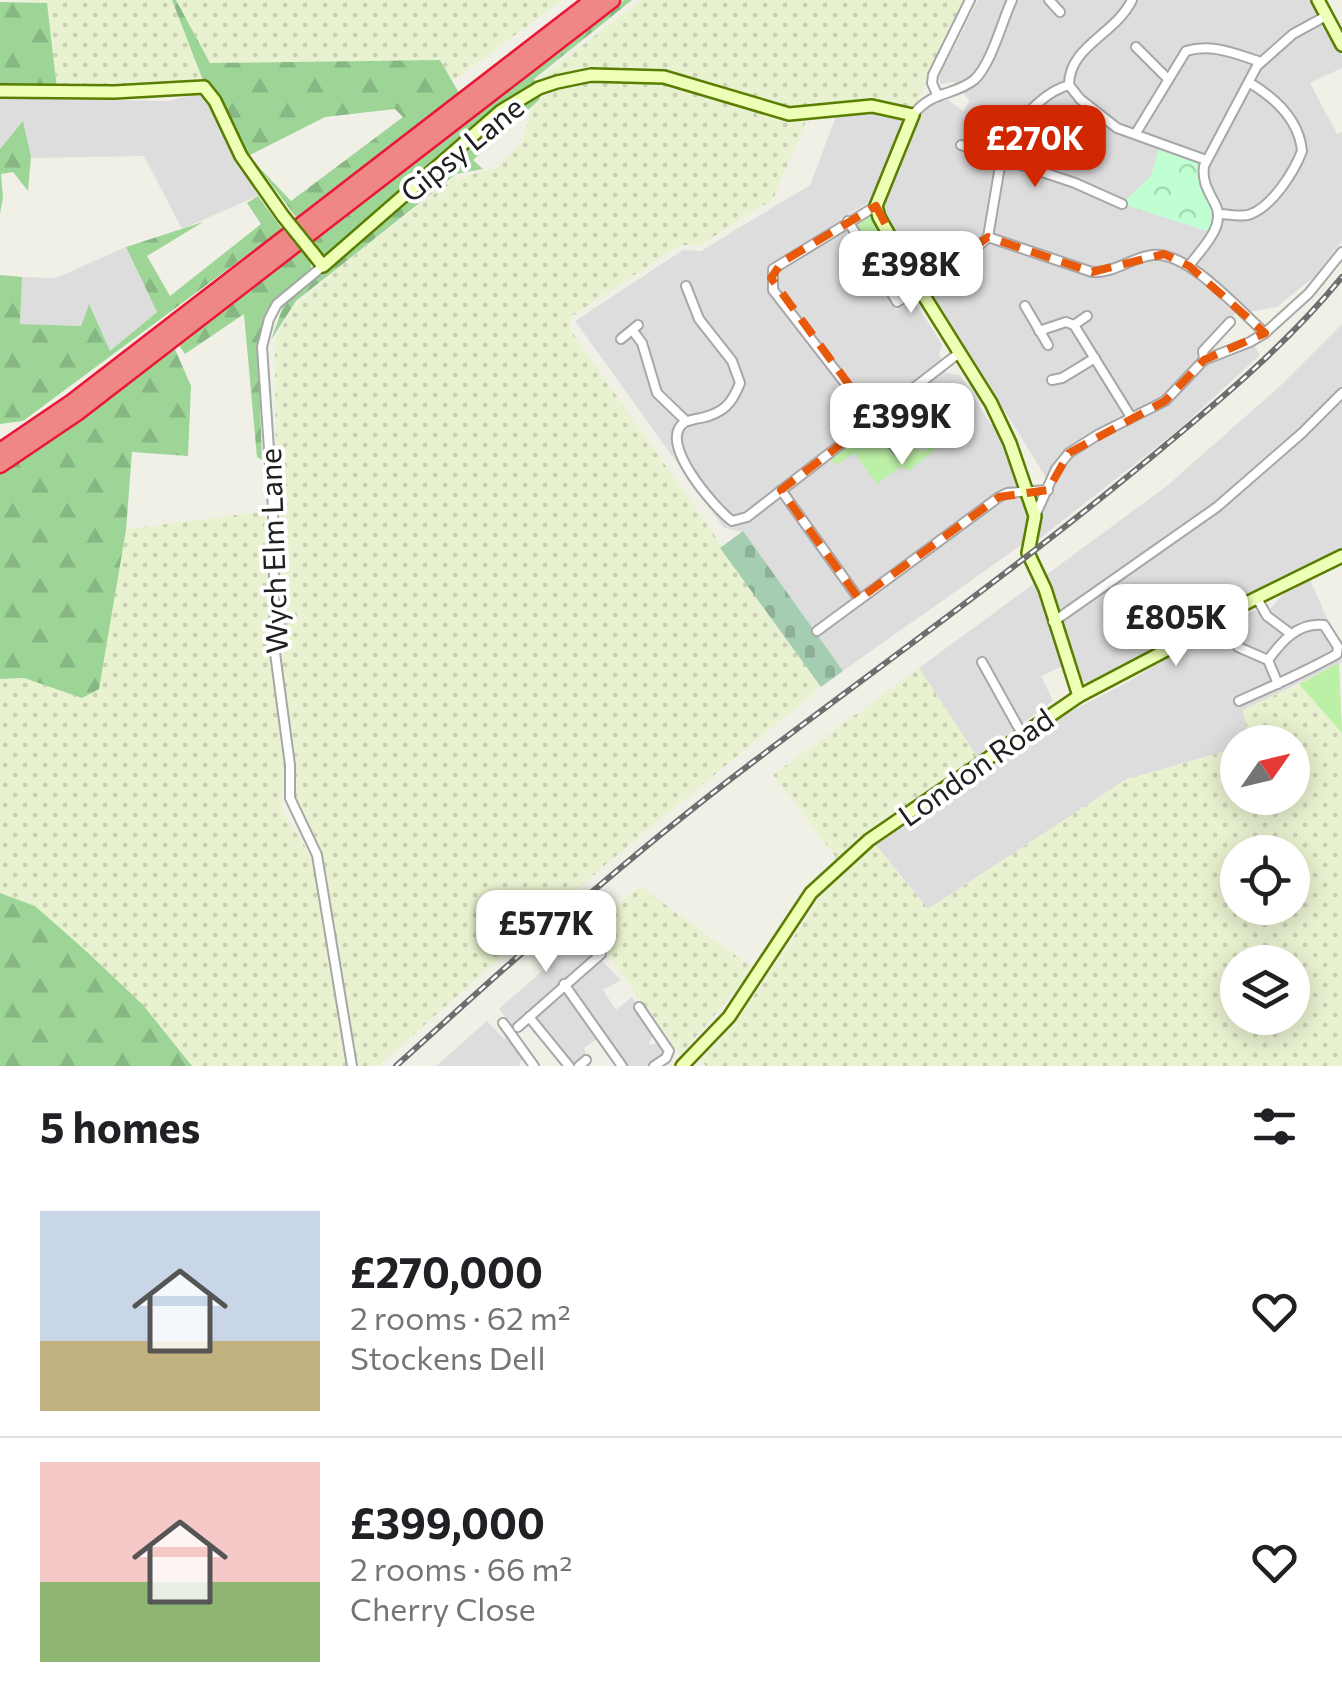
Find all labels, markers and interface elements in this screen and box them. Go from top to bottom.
street label: Gipsy Lane [392,87,530,209]
pin: £270K [965,105,1105,190]
text: £270K [986,117,1084,157]
pin: £398K [841,231,981,316]
text: £398K [861,243,961,283]
pin: £399K [832,383,972,468]
text: £399K [852,395,952,435]
street label: Wych Elm Lane [250,448,294,654]
pin: £805K [1106,584,1246,669]
text: £805K [1125,596,1227,636]
street label: London Road [890,699,1060,833]
north arrow [1220,725,1310,815]
map controls [1220,725,1310,1035]
button: locate [1220,835,1310,925]
pin: £577K [476,890,616,975]
text: £577K [498,902,594,942]
button: layers [1220,945,1310,1035]
icon: filters [1247,1099,1302,1154]
text: 5 homes [40,1100,200,1152]
text: £270,000 [350,1245,543,1297]
icon: home [120,1251,240,1371]
icon: heart [1247,1284,1302,1339]
text: 2 rooms · 62 m² [350,1297,571,1337]
text: Stockens Dell [350,1337,546,1377]
text: £399,000 [350,1496,545,1548]
icon: home [120,1502,240,1622]
icon: heart [1247,1535,1302,1590]
text: 2 rooms · 66 m² [350,1548,572,1588]
text: Cherry Close [350,1588,536,1628]

